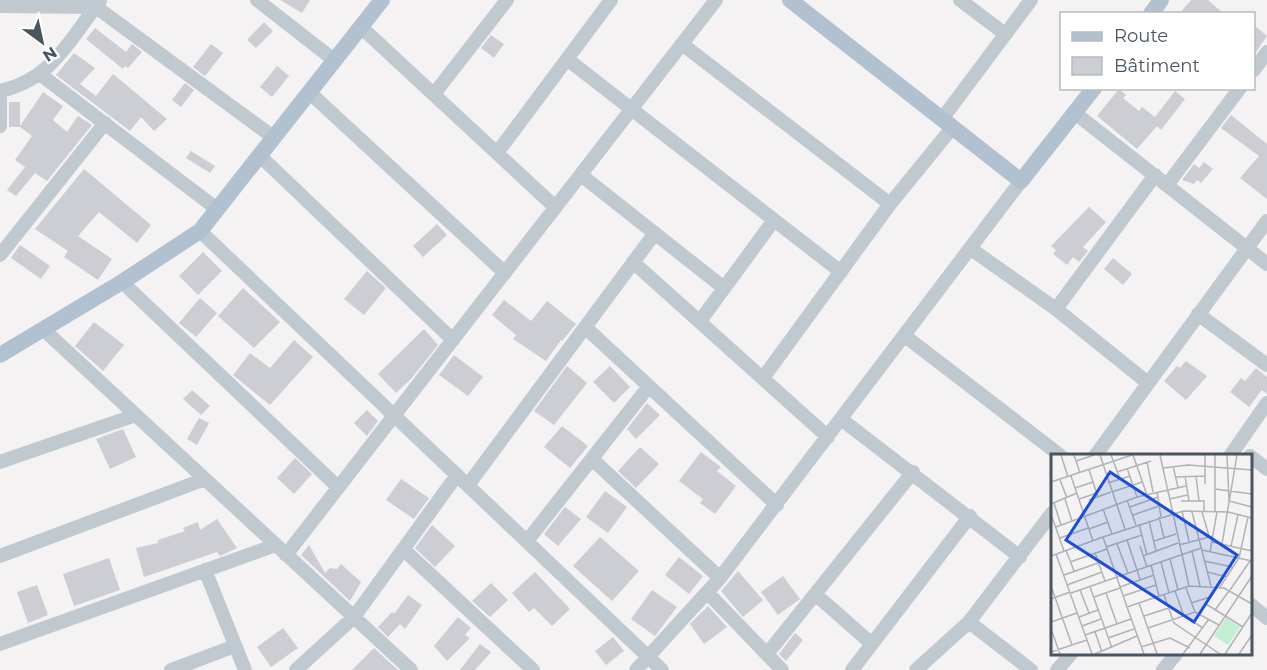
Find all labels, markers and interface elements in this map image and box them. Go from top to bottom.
north arrow [12,12,72,72]
legend [1060,12,1255,90]
text: Route [1114,25,1168,47]
text: N [39,43,60,66]
text: Bâtiment [1114,55,1200,77]
inset map [1051,454,1252,655]

